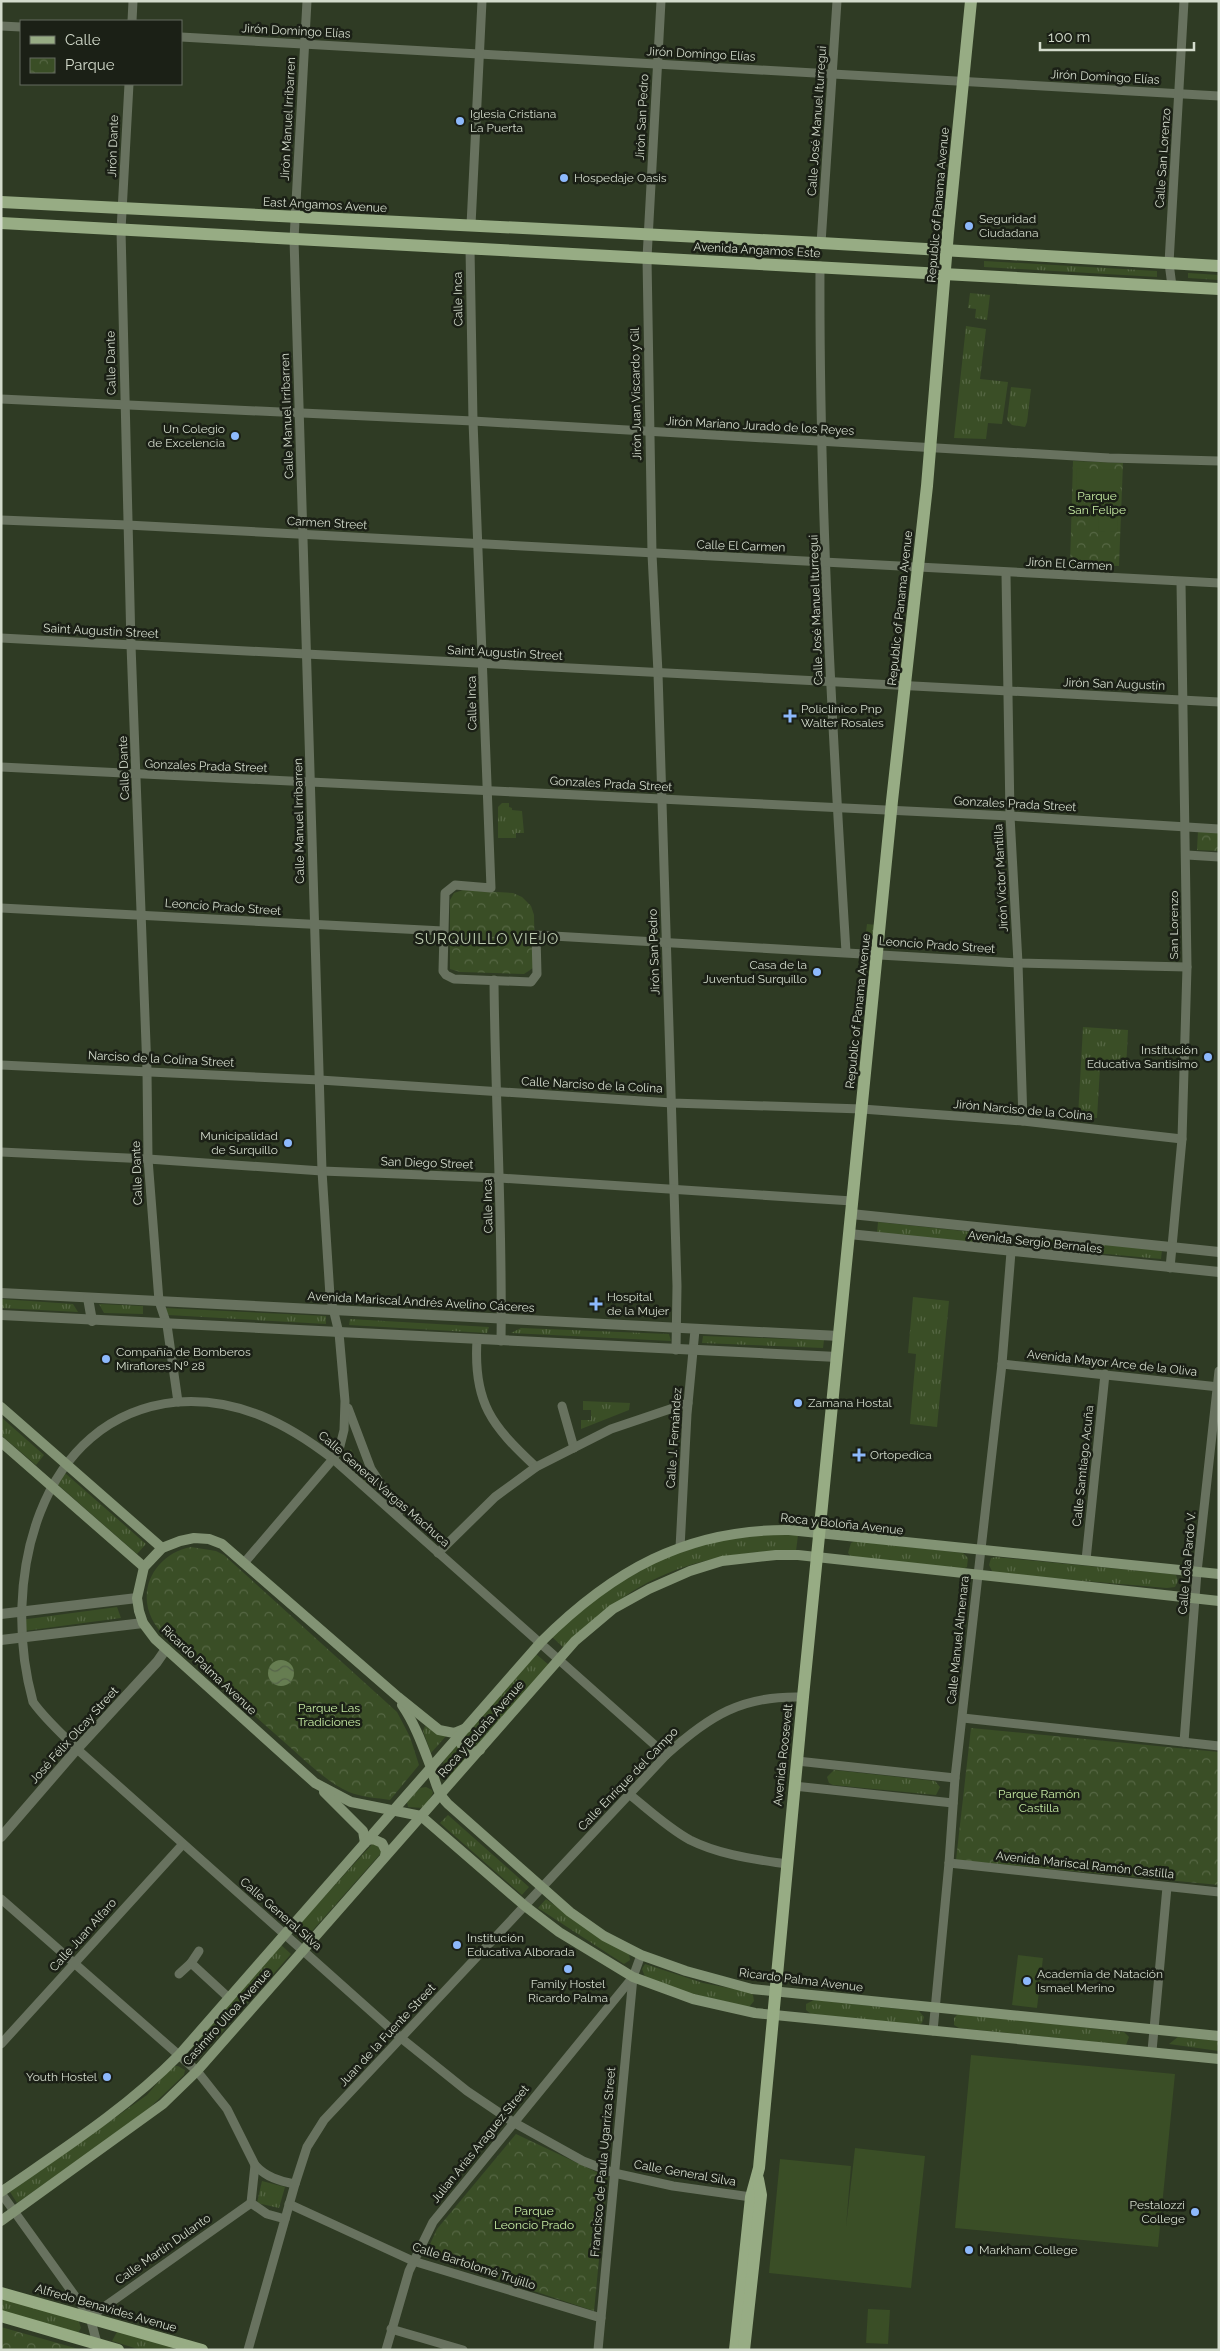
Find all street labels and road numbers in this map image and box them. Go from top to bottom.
street label: Jirón Domingo Elías [241,21,351,41]
street label: Jirón Domingo Elías [646,44,756,64]
street label: Calle José Manuel Iturregui [805,45,829,197]
street label: Jirón Manuel Irribarren [278,57,298,181]
street label: Jirón Domingo Elías [1050,67,1160,87]
street label: Jirón San Pedro [633,73,651,161]
street label: Calle San Lorenzo [1153,108,1173,208]
street label: Jirón Dante [105,114,121,178]
street label: Republic of Panama Avenue [924,127,952,283]
street label: East Angamos Avenue [263,195,387,215]
street label: Avenida Angamos Este [693,240,821,260]
street label: Calle Inca [451,272,465,326]
street label: Jirón Juan Viscardo y Gil [628,327,644,461]
street label: Calle Dante [103,331,119,395]
street label: Calle Manuel Irribarren [278,353,296,479]
street label: Jirón Mariano Jurado de los Reyes [665,414,855,438]
street label: Carmen Street [286,514,368,532]
street label: Republic of Panama Avenue [885,530,915,686]
street label: Calle José Manuel Iturregui [806,535,826,685]
street label: Calle El Carmen [696,537,786,555]
street label: Jirón El Carmen [1025,555,1113,573]
street label: Saint Augustin Street [43,621,159,641]
street label: Saint Augustin Street [447,643,563,663]
street label: Jirón San Augustín [1063,675,1165,693]
street label: Calle Inca [465,676,479,730]
street label: Calle Dante [116,736,132,800]
street label: Gonzales Prada Street [144,757,268,775]
street label: Calle Manuel Irribarren [291,758,307,884]
street label: Gonzales Prada Street [549,774,673,794]
street label: Gonzales Prada Street [953,794,1077,814]
street label: Jirón Víctor Mantilla [991,824,1011,932]
street label: San Lorenzo [1167,891,1181,959]
street label: Leoncio Prado Street [164,896,282,918]
street label: Jirón San Pedro [645,909,663,995]
street label: Republic of Panama Avenue [843,933,873,1089]
street label: Leoncio Prado Street [878,934,996,956]
street label: Narciso de la Colina Street [87,1048,235,1070]
street label: Calle Narciso de la Colina [521,1074,663,1096]
street label: Jirón Narciso de la Colina [953,1097,1093,1123]
street label: Calle Dante [129,1141,145,1205]
street label: San Diego Street [380,1154,474,1172]
street label: Calle Inca [481,1179,495,1233]
street label: Avenida Sergio Bernales [967,1228,1103,1256]
street label: Avenida Mariscal Andrés Avelino Cáceres [307,1289,535,1315]
street label: Avenida Mayor Arce de la Oliva [1026,1347,1198,1379]
street label: Calle J. Fernández [663,1387,685,1489]
street label: Calle Samtiago Acuña [1070,1405,1096,1527]
street label: Calle General Vargas Machuca [316,1428,452,1550]
street label: Roca y Boloña Avenue [780,1511,904,1537]
street label: Calle Lola Pardo V. [1176,1511,1198,1615]
street label: Calle Manuel Almenara [944,1575,972,1705]
street label: Ricardo Palma Avenue [159,1622,259,1718]
street label: Roca y Boloña Avenue [435,1678,527,1780]
street label: José Félix Olcay Street [27,1684,121,1786]
street label: Avenida Roosevelt [771,1703,795,1807]
street label: Calle Enrique del Campo [575,1725,681,1833]
street label: Avenida Mariscal Ramón Castilla [995,1849,1175,1881]
street label: Calle General Silva [237,1875,325,1953]
street label: Calle Juan Alfaro [47,1896,119,1974]
street label: Ricardo Palma Avenue [738,1965,864,1995]
street label: Casimiro Ulloa Avenue [180,1966,274,2068]
street label: Juan de la Fuente Street [336,1981,438,2089]
street label: Francisco de Paula Ugarriza Street [588,2067,618,2257]
street label: Julian Arias Araguez Street [428,2082,532,2206]
street label: Calle General Silva [633,2157,737,2189]
street label: Calle Martín Dulanto [113,2211,213,2287]
street label: Calle Bartolomé Trujillo [411,2239,537,2293]
street label: Alfredo Benavides Avenue [34,2281,178,2335]

